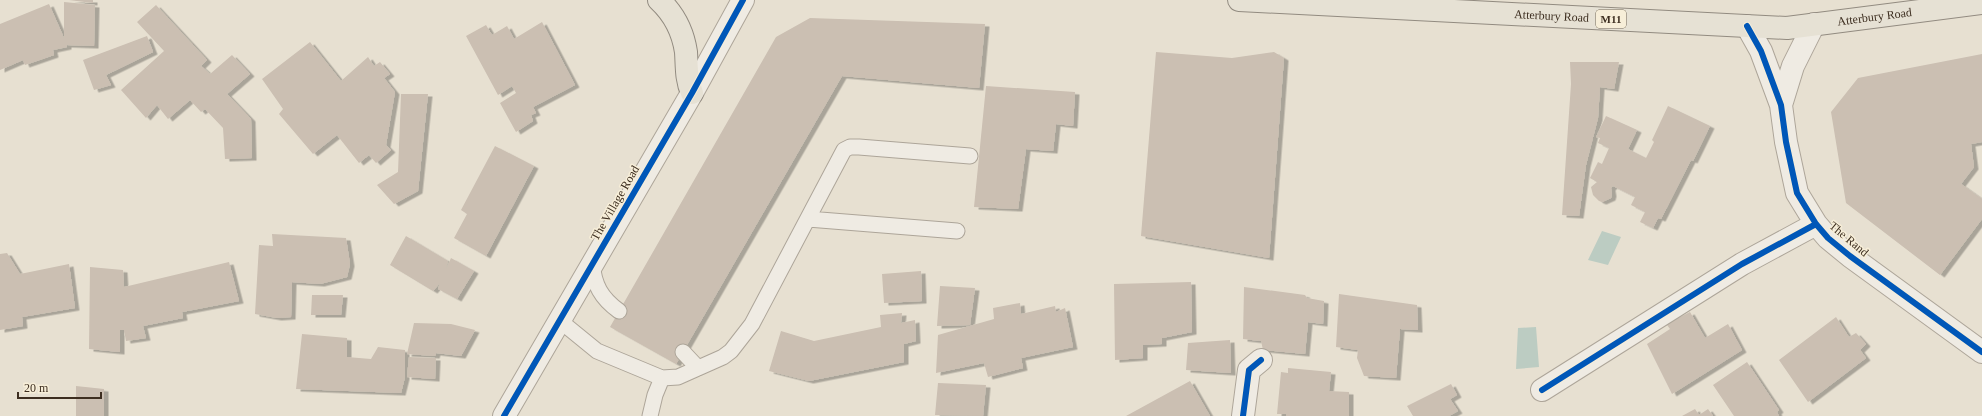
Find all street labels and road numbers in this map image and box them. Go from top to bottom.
street label: Atterbury Road [1836,5,1913,28]
street label: Atterbury Road [1514,7,1589,25]
road number: M11 [1596,10,1626,28]
street label: The Village Road [588,163,642,243]
street label: The Rand [1826,219,1872,259]

